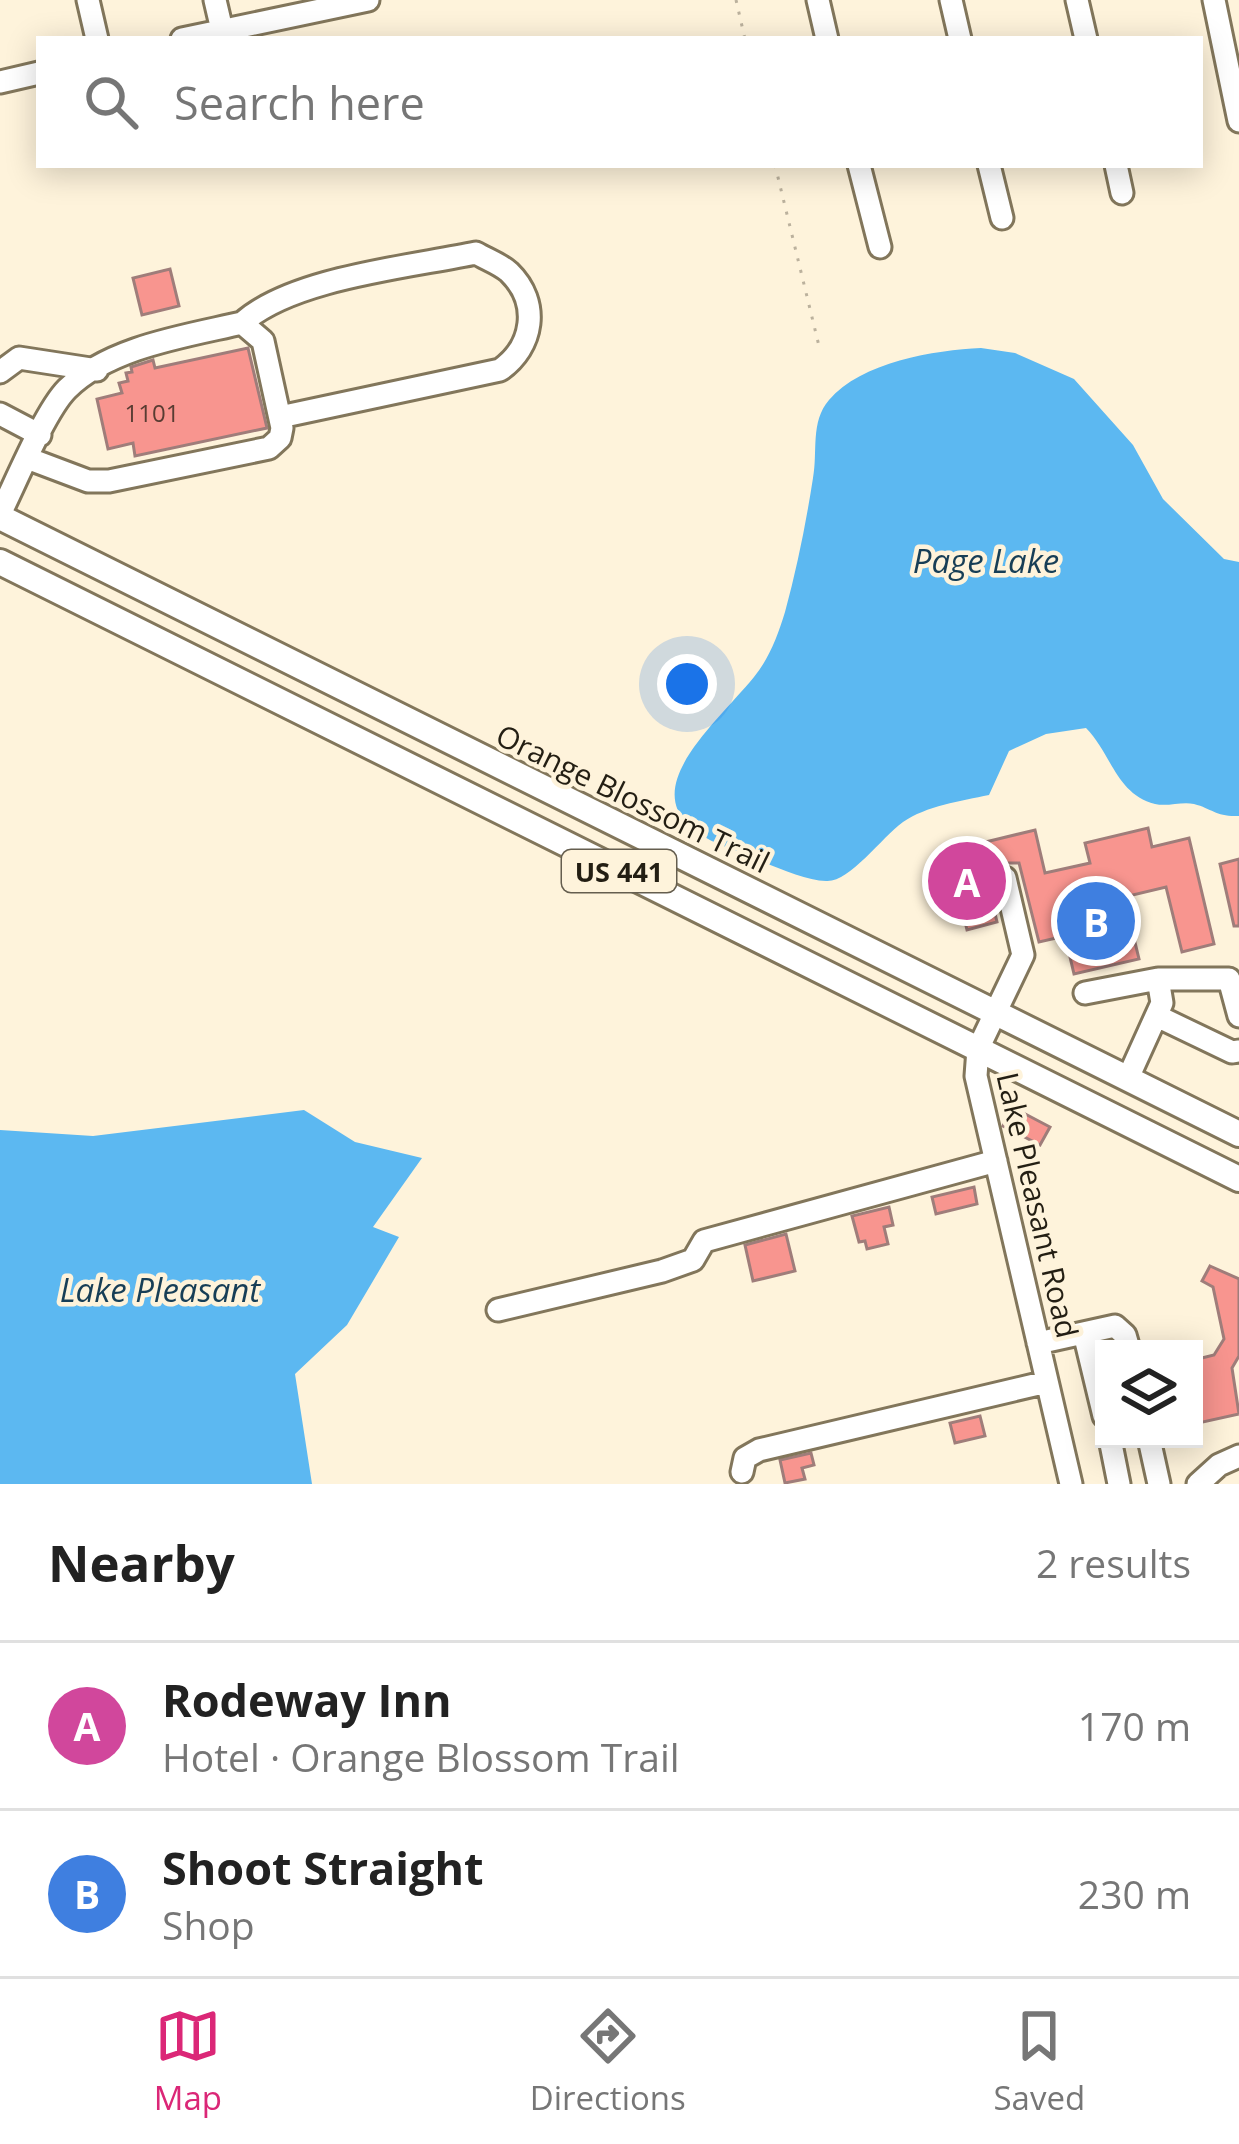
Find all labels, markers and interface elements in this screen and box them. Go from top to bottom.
search box [36,36,1203,168]
icon: search [78,69,144,135]
text: Search here [174,72,425,133]
house number: 1101 [125,396,179,429]
water label: Page Lake [913,538,1059,583]
your location [657,654,717,714]
street label: Orange Blossom Trail [489,714,777,882]
pin: A [928,836,1006,926]
road number: US 441 [562,850,676,892]
pin: B [1057,876,1135,966]
street label: Lake Pleasant Road [988,1068,1088,1342]
water label: Lake Pleasant [60,1267,261,1312]
map controls [1095,1340,1203,1448]
button: layers [1095,1340,1203,1448]
text: Nearby [48,1527,235,1597]
text: 2 results [1036,1536,1191,1589]
text: Rodeway Inn [162,1669,452,1730]
text: A [74,1699,100,1752]
text: 170 m [1078,1699,1191,1752]
text: Hotel · Orange Blossom Trail [162,1730,680,1783]
text: Shoot Straight [162,1837,484,1898]
text: B [74,1867,100,1920]
text: 230 m [1078,1867,1191,1920]
text: Shop [162,1898,255,1951]
tab: Map [154,2003,222,2120]
tab: Directions [530,2003,686,2120]
tab: Saved [993,2003,1085,2120]

